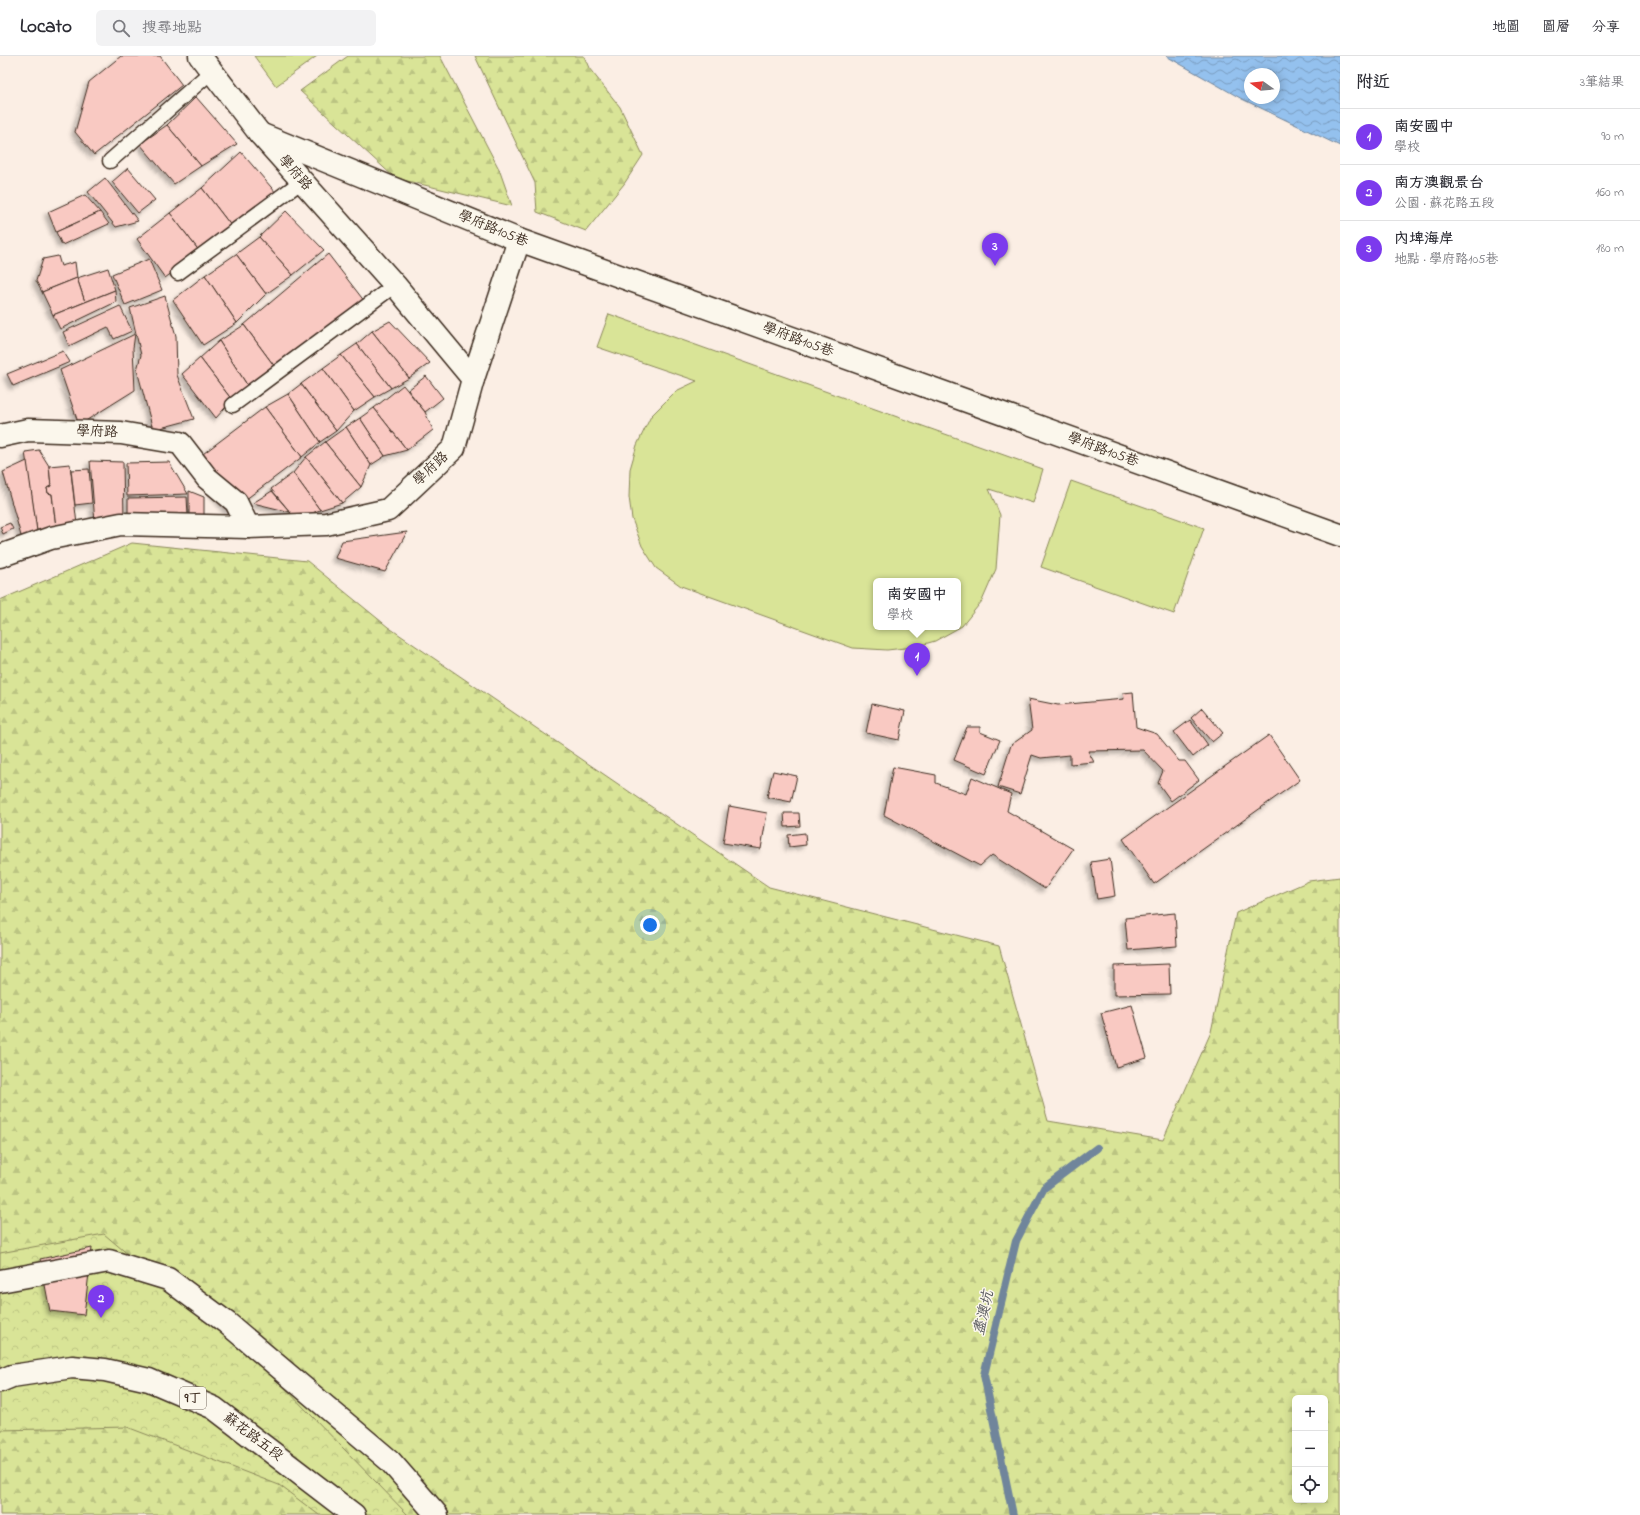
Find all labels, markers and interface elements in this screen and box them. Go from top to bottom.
search box [96,10,376,46]
text: Locato [20,14,72,41]
icon: search [110,17,132,39]
text: 搜尋地點 [142,17,202,39]
text: 地圖 [1492,17,1520,38]
text: 圖層 [1542,17,1570,38]
text: 分享 [1592,17,1620,38]
north arrow [1244,68,1280,104]
text: 附近 [1356,70,1390,95]
text: 3筆結果 [1580,73,1624,92]
text: 南安國中 [1394,116,1454,138]
text: 1 [1367,127,1371,146]
text: 90 m [1601,127,1624,146]
text: 學校 [1394,138,1420,157]
street label: 學府路 [273,150,317,196]
text: 南方澳觀景台 [1394,172,1484,194]
text: 2 [1366,183,1372,202]
text: 160 m [1595,183,1624,202]
text: 公園 · 蘇花路五段 [1394,194,1494,213]
street label: 學府路105巷 [455,205,532,253]
text: 內埤海岸 [1394,228,1454,250]
pin: 3 [982,233,1008,266]
text: 3 [1366,239,1372,258]
text: 180 m [1596,239,1624,258]
text: 地點 · 學府路105巷 [1394,250,1498,269]
street label: 學府路105巷 [759,317,838,363]
street label: 學府路 [76,421,118,443]
street label: 學府路105巷 [1064,427,1143,473]
street label: 學府路 [408,447,454,491]
popup [873,578,961,630]
text: 南安國中 [887,584,947,606]
text: 學校 [887,606,913,625]
pin: 1 [904,643,930,676]
your location [640,915,660,935]
pin: 2 [88,1285,114,1318]
water label: 盡澳坑 [968,1287,1000,1337]
road number: 9丁 [180,1387,206,1409]
map controls [1292,1395,1328,1503]
button: + [1292,1395,1328,1431]
street label: 蘇花路五段 [219,1408,287,1466]
button: − [1292,1431,1328,1467]
button: locate [1292,1467,1328,1503]

